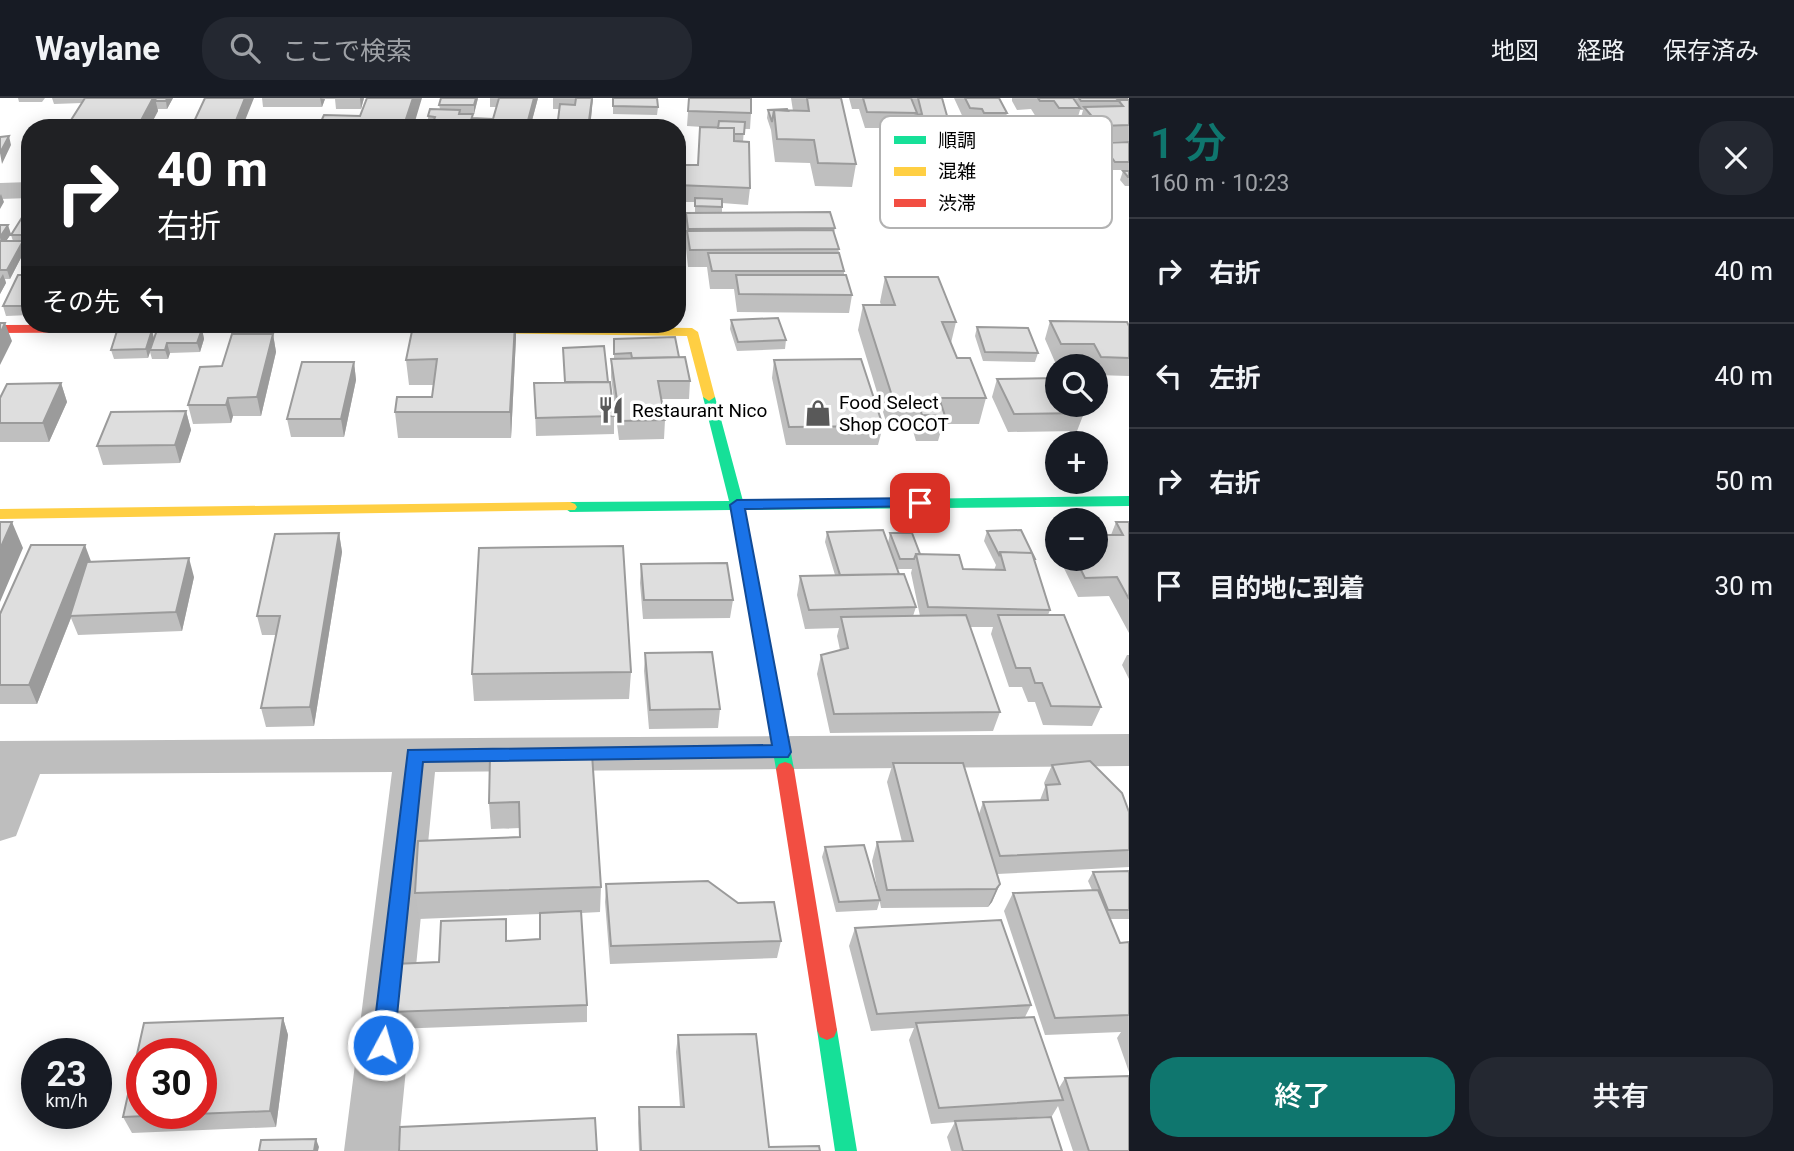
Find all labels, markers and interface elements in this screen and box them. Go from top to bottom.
search box [202,17,692,80]
text: Waylane [35,29,160,68]
icon: search [226,29,264,67]
text: ここで検索 [282,36,412,66]
text: 地図 [1491,37,1539,65]
text: 経路 [1577,37,1625,65]
text: 保存済み [1663,37,1759,65]
legend [880,116,1112,228]
text: 1 分 [1150,119,1226,168]
button: close [1699,121,1773,195]
text: 順調 [938,129,976,152]
text: 40 m [157,141,268,198]
icon: right [42,147,133,238]
text: 混雑 [938,160,976,183]
text: 160 m · 10:23 [1150,170,1289,197]
text: 渋滞 [938,192,976,215]
text: 右折 [157,207,221,245]
icon: right [1150,252,1188,290]
text: 40 m [1715,256,1773,286]
text: 右折 [1209,258,1261,288]
icon: left [134,280,172,318]
text: その先 [42,287,120,317]
map controls [1045,354,1108,571]
button: search [1045,354,1108,417]
icon: left [1150,357,1188,395]
text: 40 m [1715,361,1773,391]
text: 左折 [1209,363,1261,393]
place label: Food Select Shop COCOT [839,391,949,436]
restaurant icon: Restaurant Nico [596,395,626,425]
shop icon: Food Select Shop COCOT [803,398,833,428]
place label: Restaurant Nico [632,399,767,422]
button: + [1045,431,1108,494]
icon: right [1150,462,1188,500]
text: 50 m [1715,466,1773,496]
text: 右折 [1209,468,1261,498]
pin [890,473,950,533]
icon: arrive [901,484,939,522]
button: − [1045,508,1108,571]
icon: arrive [1150,567,1188,605]
text: 30 m [1715,571,1773,601]
text: 目的地に到着 [1209,573,1365,603]
position arrow [346,1008,420,1082]
speed limit sign: 30 [126,1038,217,1129]
text: 23 [46,1054,87,1095]
button: 終了 [1150,1057,1455,1137]
button: 共有 [1469,1057,1773,1137]
text: km/h [45,1090,88,1111]

